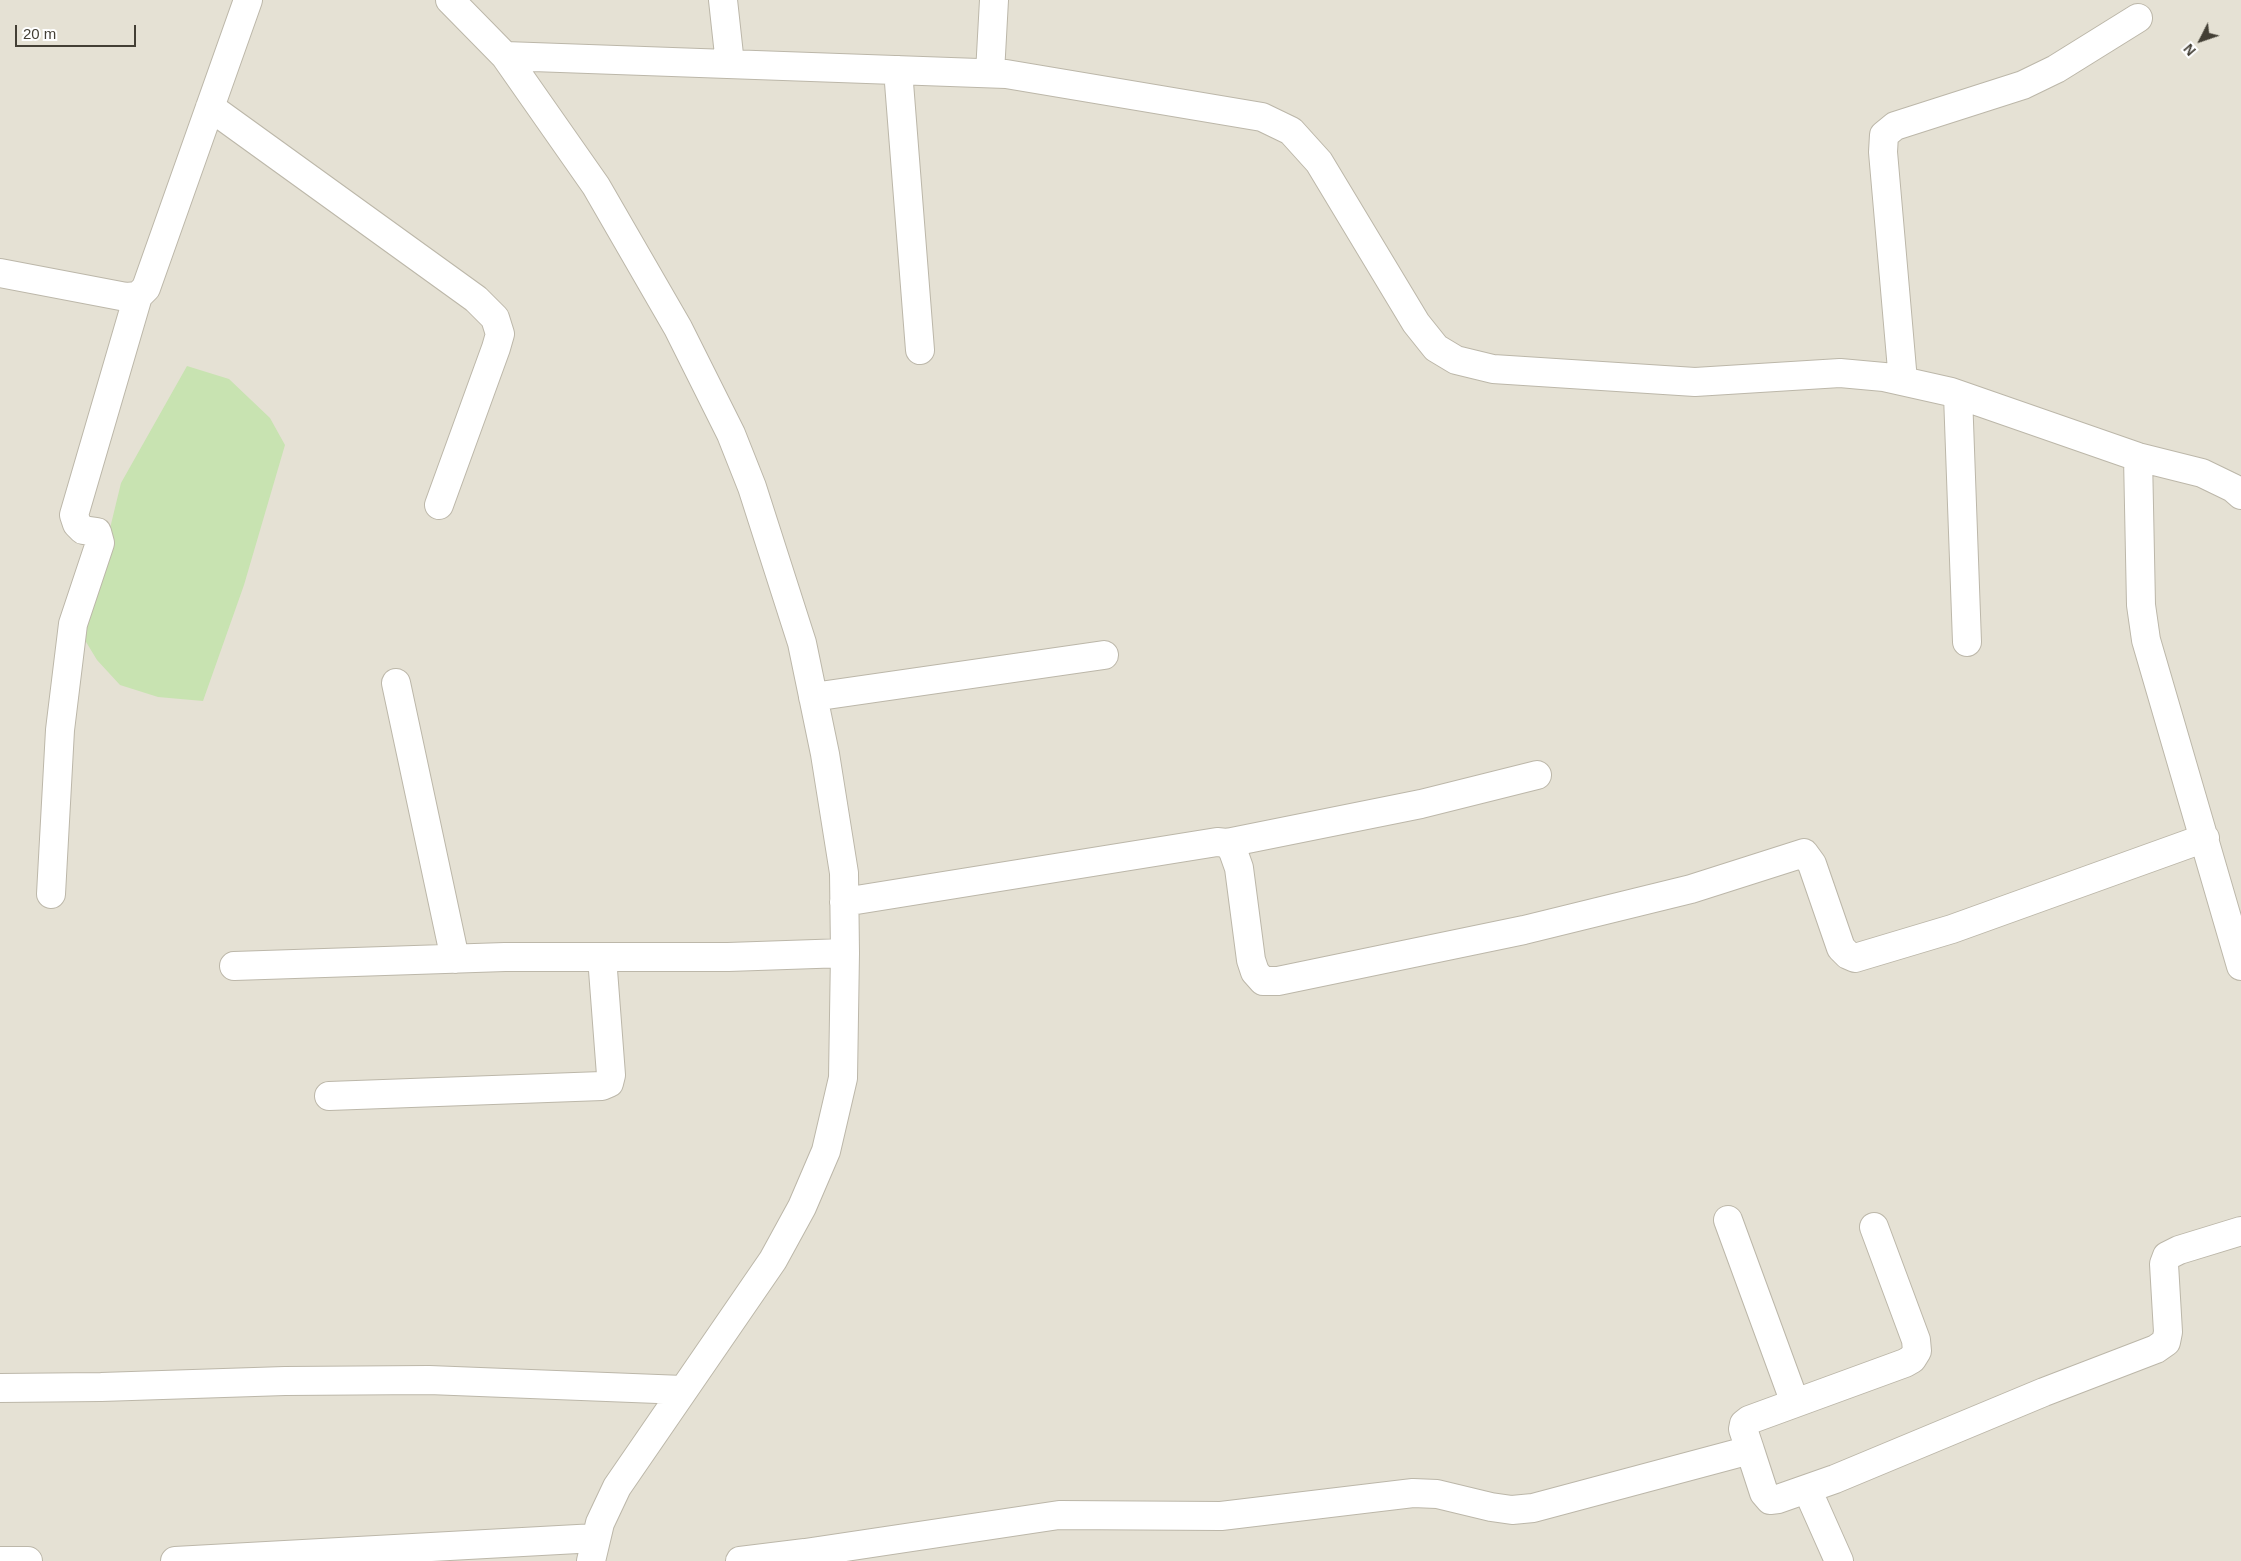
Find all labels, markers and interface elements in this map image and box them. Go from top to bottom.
scale bar [18,15,139,47]
north arrow [2176,15,2226,65]
text: 20 m [23,25,56,42]
text: N [2180,41,2199,59]

